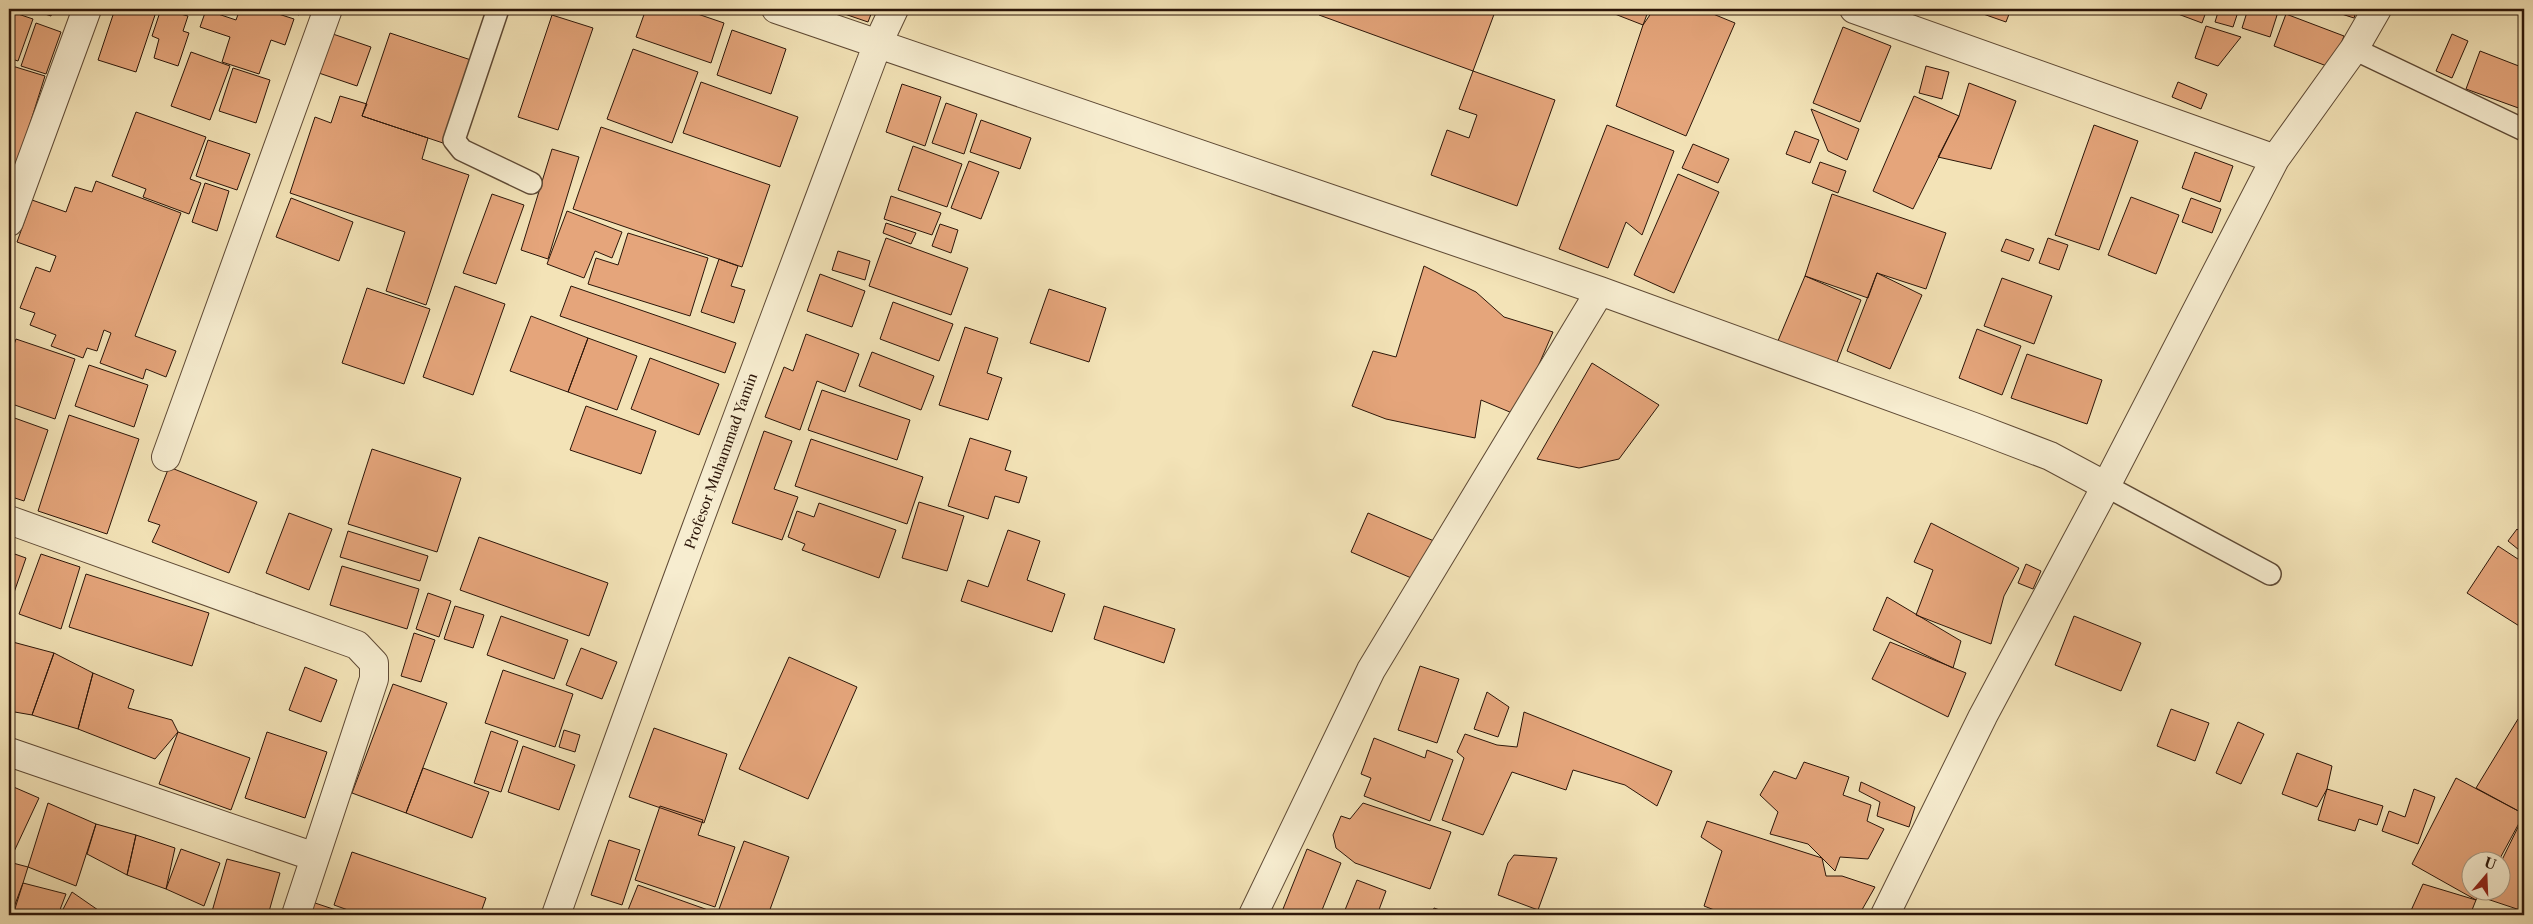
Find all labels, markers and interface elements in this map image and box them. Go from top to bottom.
street label: Profesor Muhammad Yamin [681,370,761,552]
north arrow [2460,852,2510,902]
text: U [2482,853,2499,874]

